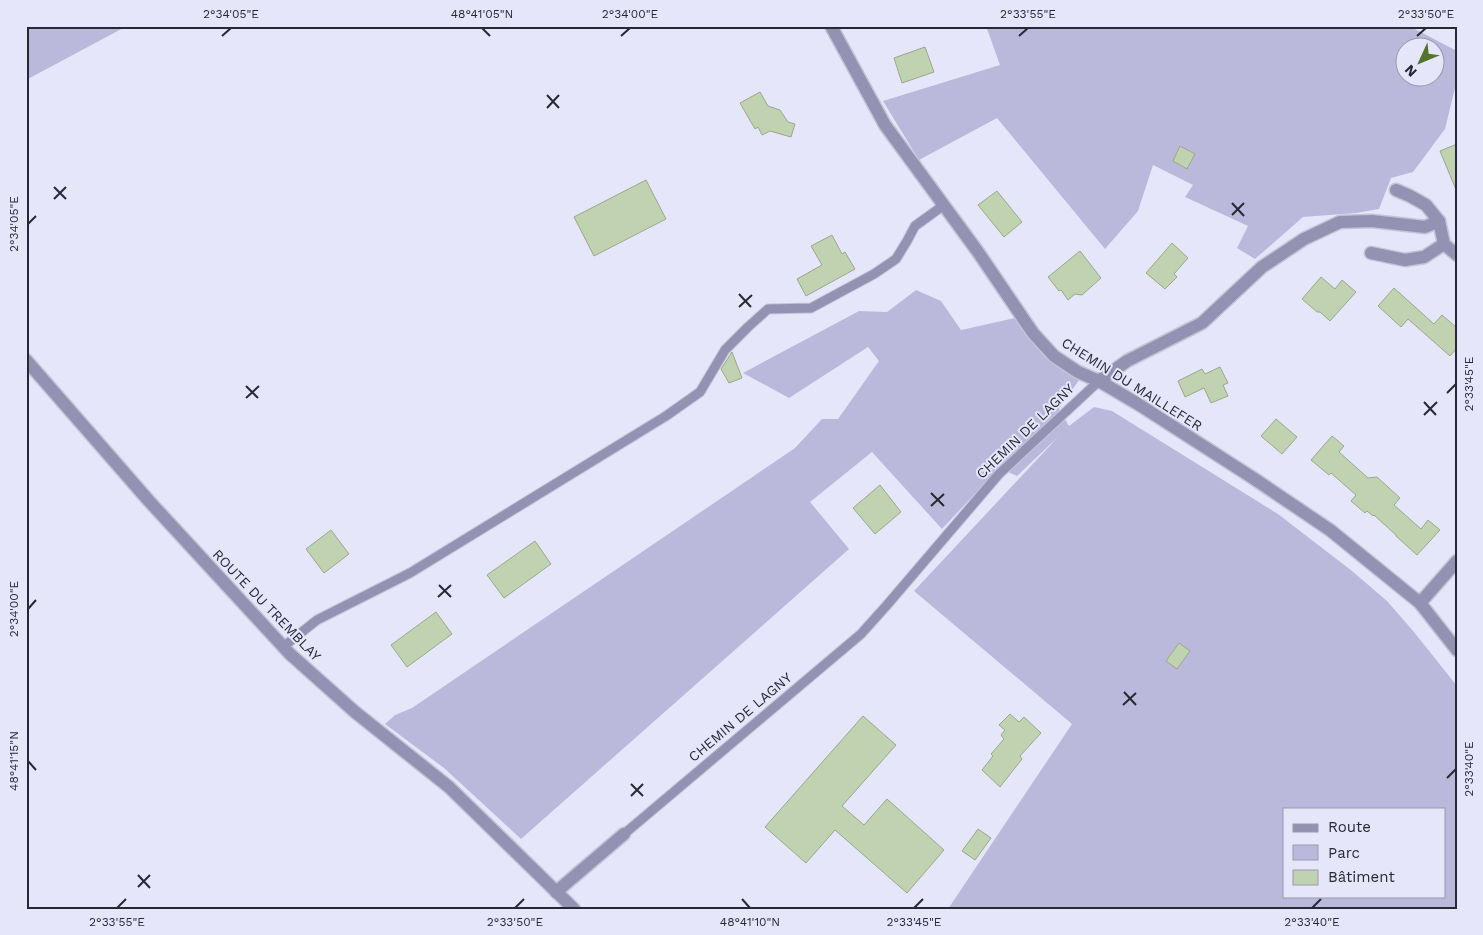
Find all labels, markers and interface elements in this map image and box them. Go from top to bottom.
text: 2°34'05"E [203,7,259,21]
text: 48°41'05"N [451,7,513,21]
text: 2°34'00"E [602,7,659,21]
text: 2°33'55"E [1000,7,1056,21]
text: 2°33'50"E [1398,7,1454,21]
north arrow [1396,38,1446,88]
text: N [1401,62,1420,80]
text: 2°34'05"E [7,196,21,252]
street label: CHEMIN DU MAILLEFER [1059,334,1205,434]
text: 2°33'45"E [1462,356,1476,412]
street label: CHEMIN DE LAGNY [973,380,1077,482]
street label: ROUTE DU TREMBLAY [210,546,324,664]
text: 2°34'00"E [7,580,21,637]
street label: CHEMIN DE LAGNY [685,669,795,765]
text: 48°41'15"N [7,731,21,791]
text: 2°33'40"E [1462,741,1476,797]
legend [1283,808,1446,898]
text: Route [1328,818,1371,836]
text: Parc [1328,844,1360,862]
text: Bâtiment [1328,868,1395,886]
text: 2°33'55"E [89,915,145,929]
text: 2°33'50"E [487,915,543,929]
text: 48°41'10"N [720,915,780,929]
text: 2°33'45"E [886,915,942,929]
text: 2°33'40"E [1284,915,1340,929]

